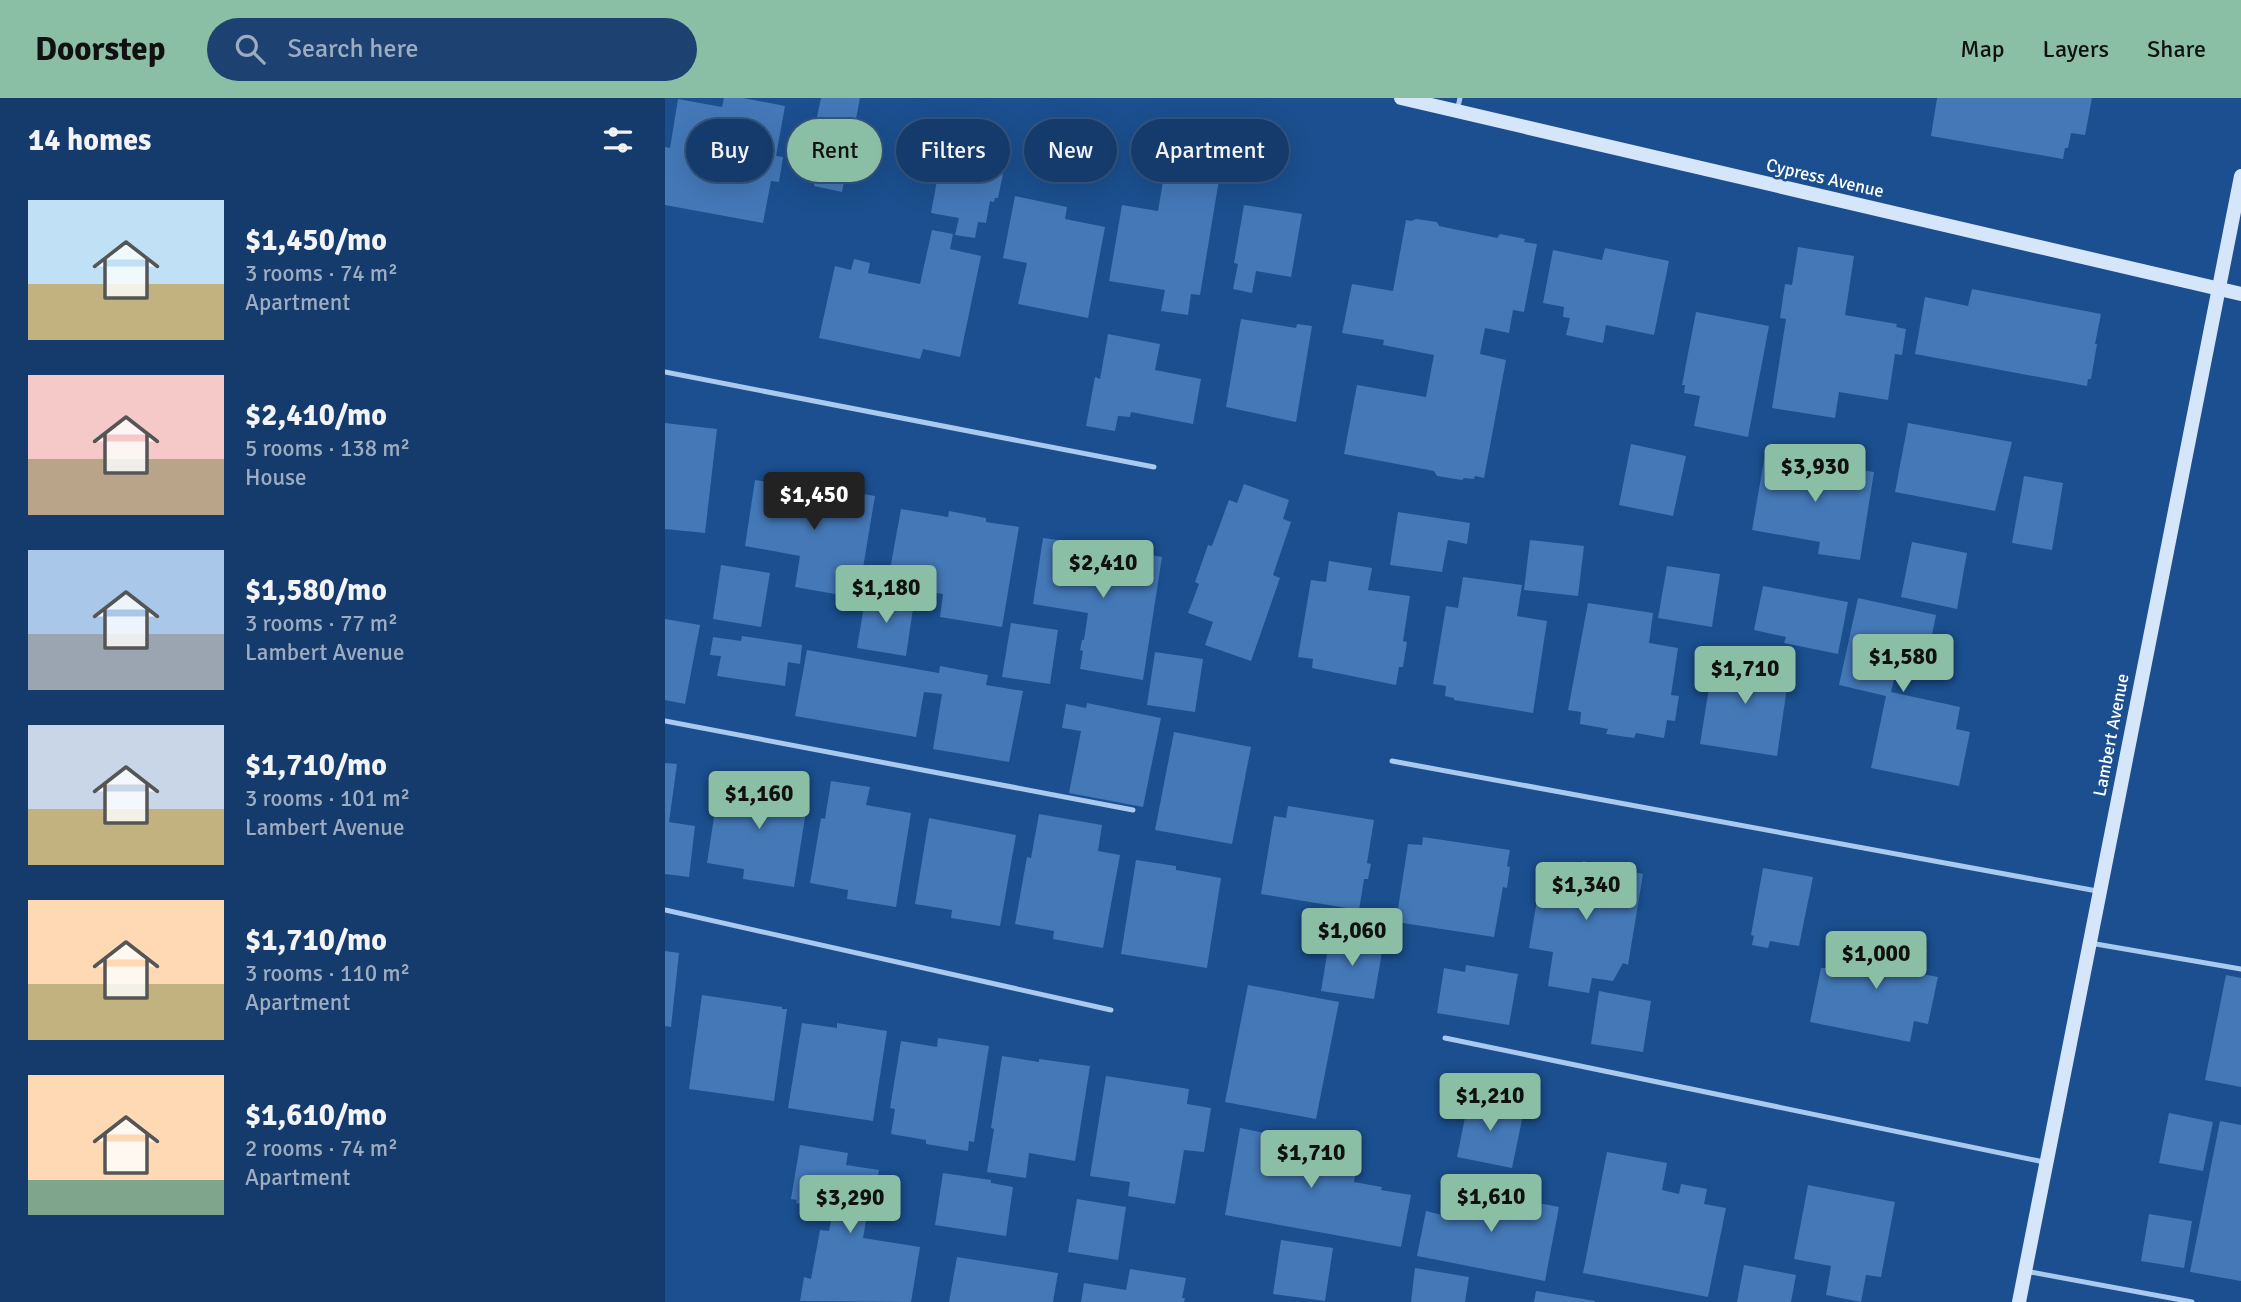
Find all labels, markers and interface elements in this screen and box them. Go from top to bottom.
search box [207,18,697,81]
text: Doorstep [35,29,165,70]
icon: search [231,30,269,68]
text: Search here [287,33,419,65]
text: Map [1960,34,2005,64]
text: Layers [2043,34,2109,64]
text: Share [2147,34,2206,64]
chip: Buy [686,119,773,182]
chip: Rent [787,119,882,182]
chip: Filters [896,119,1010,182]
chip: New [1024,119,1117,182]
chip: Apartment [1131,119,1289,182]
icon: filters [599,121,637,159]
text: 14 homes [28,122,151,159]
street label: Cypress Avenue [1764,154,1886,202]
text: $1,450/mo [245,222,387,259]
icon: home [84,228,168,312]
text: 3 rooms · 74 m² [245,259,398,288]
text: Apartment [245,288,350,317]
text: $2,410/mo [245,397,387,434]
icon: home [84,403,168,487]
text: 5 rooms · 138 m² [245,434,410,463]
pin: $3,930 [1758,444,1872,504]
text: $3,930 [1781,452,1849,481]
text: House [245,463,307,492]
pin: $1,450 [757,472,871,532]
text: $1,450 [780,480,848,509]
pin: $2,410 [1046,540,1160,600]
text: $2,410 [1069,548,1137,577]
pin: $1,180 [829,566,943,625]
text: $1,580/mo [245,572,387,609]
text: $1,180 [852,573,920,602]
icon: home [84,578,168,662]
text: 3 rooms · 77 m² [245,609,398,638]
pin: $1,580 [1846,634,1960,694]
text: Lambert Avenue [245,638,404,667]
text: $1,580 [1869,642,1937,671]
pin: $1,710 [1688,646,1802,706]
text: $1,710 [1711,654,1779,683]
street label: Lambert Avenue [2088,672,2134,798]
text: $1,710/mo [245,747,387,784]
icon: home [84,753,168,837]
pin: $1,160 [702,772,816,831]
text: $1,160 [725,779,793,808]
text: 3 rooms · 101 m² [245,784,410,813]
text: Lambert Avenue [245,813,404,842]
pin: $1,340 [1529,862,1643,922]
text: $1,340 [1552,870,1620,899]
pin: $1,060 [1295,908,1409,968]
text: $1,060 [1318,916,1386,945]
text: $1,710/mo [245,922,387,959]
icon: home [84,928,168,1012]
pin: $1,000 [1819,932,1933,991]
text: $1,000 [1842,939,1910,968]
text: 3 rooms · 110 m² [245,959,410,988]
text: Apartment [245,988,350,1017]
pin: $1,210 [1433,1074,1547,1133]
text: $1,210 [1456,1081,1524,1110]
text: $1,610/mo [245,1097,387,1134]
icon: home [84,1103,168,1187]
pin: $1,710 [1254,1130,1368,1190]
text: 2 rooms · 74 m² [245,1134,398,1163]
text: $1,710 [1277,1138,1345,1167]
text: Apartment [245,1163,350,1192]
pin: $1,610 [1434,1174,1548,1234]
pin: $3,290 [793,1176,907,1235]
text: $1,610 [1457,1182,1525,1211]
text: $3,290 [816,1183,884,1212]

